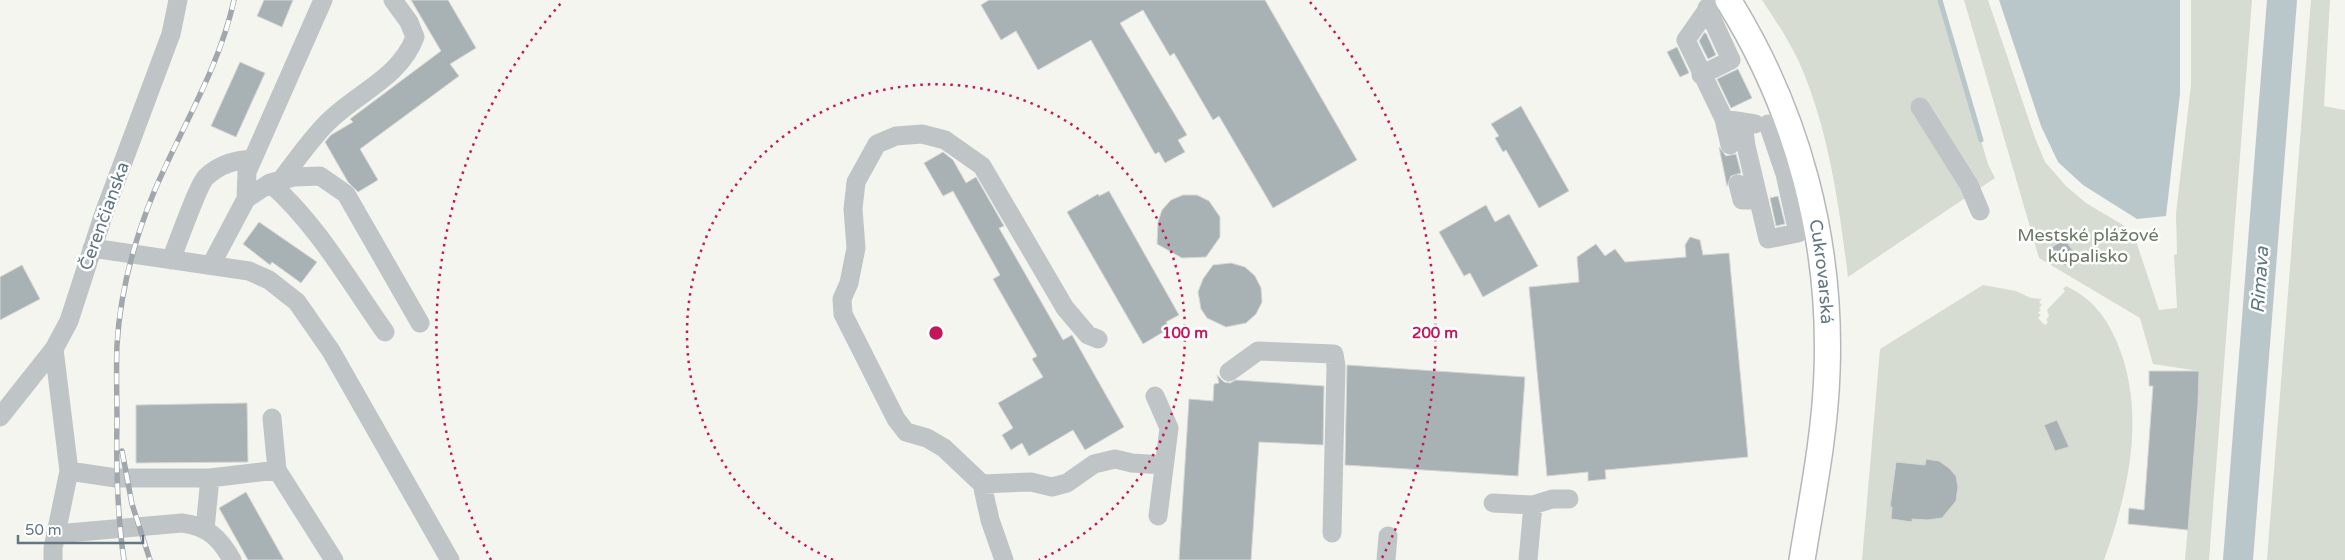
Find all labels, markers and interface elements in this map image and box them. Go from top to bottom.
street label: Čerenčianska [74,159,134,273]
street label: Cukrovarská [1804,217,1838,324]
park label: Mestské plážové kúpalisko [2017,224,2159,267]
water label: Rimava [2247,245,2273,314]
centre of rings [927,324,945,342]
text: 100 m [1162,324,1208,342]
text: 200 m [1412,324,1458,342]
scale bar [18,512,142,544]
text: 50 m [25,521,62,539]

